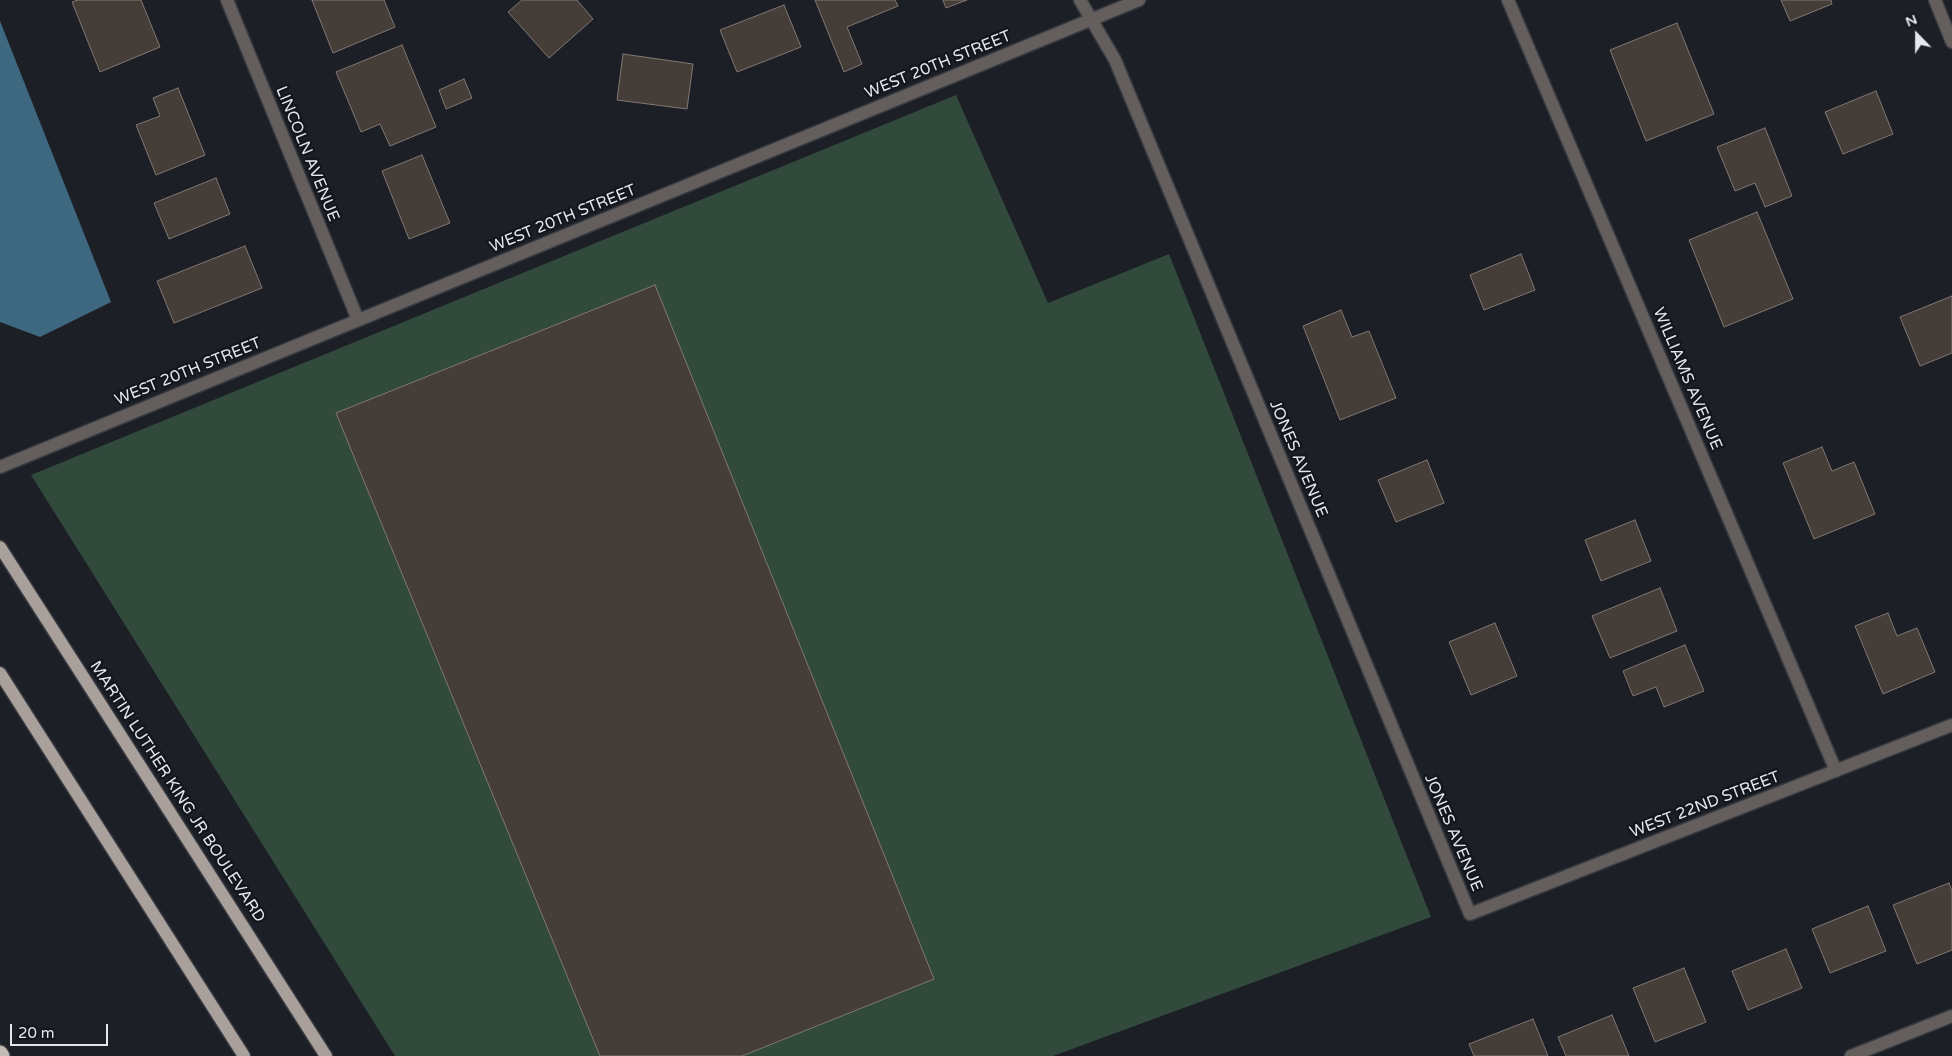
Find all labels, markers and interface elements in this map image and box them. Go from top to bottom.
north arrow [1892,10,1942,60]
text: N [1903,11,1920,31]
street label: WEST 20TH STREET [862,27,1014,103]
street label: LINCOLN AVENUE [271,83,343,225]
street label: WEST 20TH STREET [487,181,639,257]
street label: WILLIAMS AVENUE [1648,305,1726,453]
street label: WEST 20TH STREET [112,334,264,410]
street label: JONES AVENUE [1265,398,1331,520]
street label: MARTIN LUTHER KING JR BOULEVARD [85,658,269,926]
street label: WEST 22ND STREET [1627,768,1783,842]
street label: JONES AVENUE [1420,772,1486,894]
scale bar [12,1014,110,1046]
text: 20 m [18,1024,55,1042]

